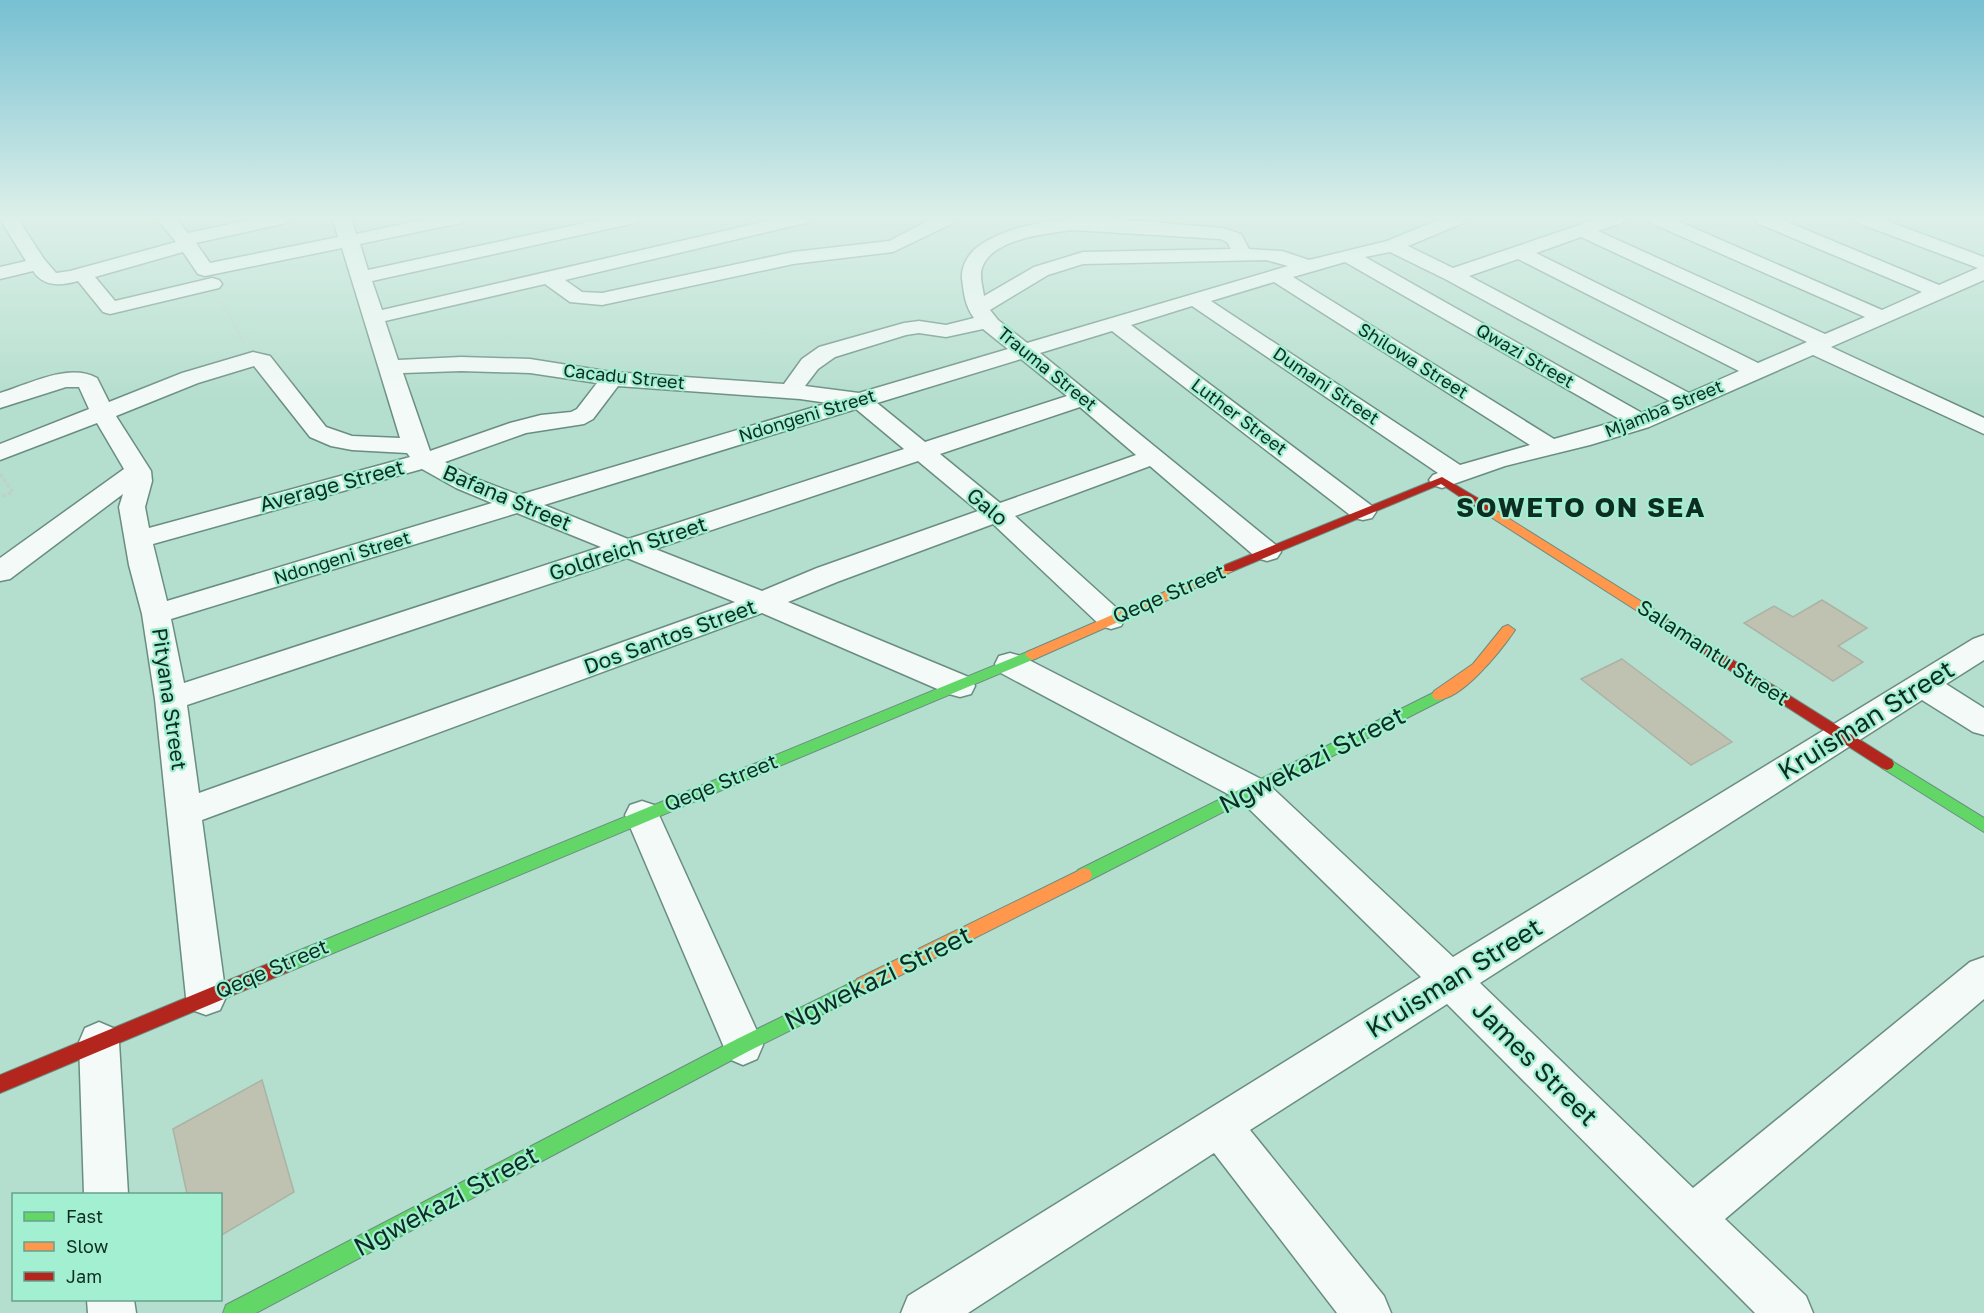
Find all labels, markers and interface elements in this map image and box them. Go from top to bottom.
street label: Shilowa Street [1354,317,1473,403]
street label: Qwazi Street [1473,318,1578,392]
street label: Trauma Street [994,321,1102,415]
street label: Dumani Street [1269,342,1384,429]
street label: Cacadu Street [562,359,686,393]
street label: Luther Street [1187,373,1292,459]
street label: Mjamba Street [1601,374,1726,442]
street label: Ndongeni Street [736,384,878,446]
street label: Average Street [257,453,407,517]
street label: Bafana Street [439,458,576,536]
street label: Galo [962,482,1014,531]
district label: SOWETO ON SEA [1456,491,1706,523]
street label: Goldreich Street [546,510,710,586]
street label: Ndongeni Street [271,526,413,588]
street label: Qeqe Street [1108,558,1229,629]
street label: Dos Santos Street [580,593,759,679]
street label: Salamantu Street [1633,593,1794,711]
street label: Pityana Street [147,626,193,772]
street label: Kruisman Street [1772,653,1959,786]
street label: Ngwekazi Street [1214,699,1410,820]
street label: Qeqe Street [660,747,781,817]
street label: Kruisman Street [1360,911,1547,1044]
street label: Ngwekazi Street [779,919,976,1036]
street label: Qeqe Street [211,933,332,1004]
street label: James Street [1466,994,1604,1132]
street label: Ngwekazi Street [348,1139,543,1262]
legend [12,1193,222,1301]
text: Fast [66,1205,103,1227]
text: Slow [66,1235,109,1257]
text: Jam [66,1265,102,1287]

